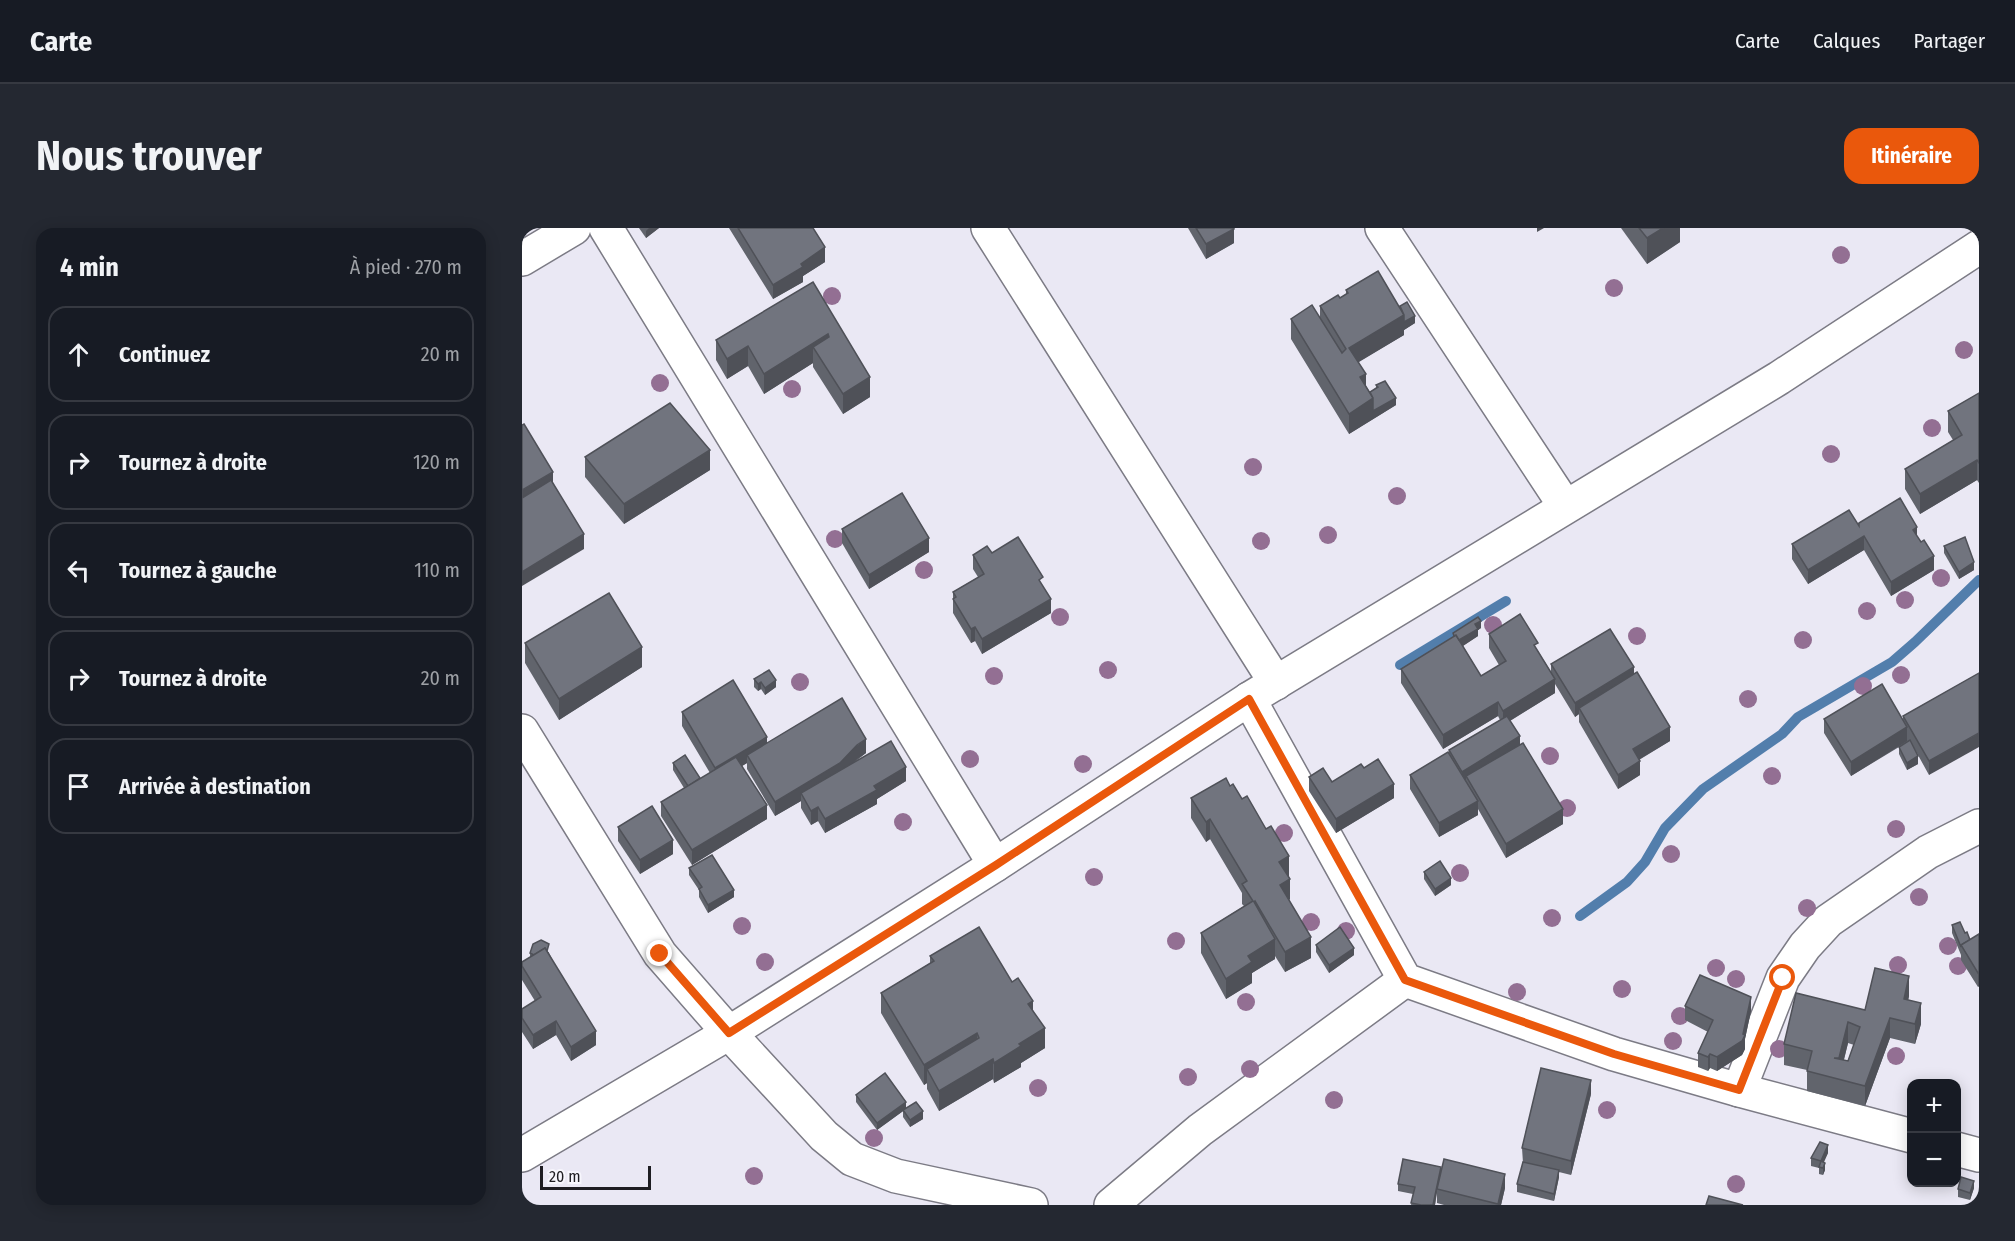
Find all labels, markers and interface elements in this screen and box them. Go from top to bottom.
text: Carte [30,25,92,58]
text: Carte [1735,28,1780,54]
text: Calques [1813,28,1880,54]
text: Partager [1913,28,1985,54]
button: Itinéraire [1844,128,1979,184]
text: Nous trouver [36,131,262,181]
text: 4 min [60,252,119,283]
text: À pied · 270 m [350,255,462,279]
icon: ahead [62,338,95,371]
text: Continuez [119,341,210,368]
text: 20 m [421,342,460,366]
icon: right [62,446,95,479]
text: Tournez à droite [119,449,267,476]
text: 120 m [413,450,460,474]
icon: left [62,554,95,587]
text: Tournez à gauche [119,557,277,584]
text: 110 m [414,558,460,582]
icon: right [62,662,95,695]
text: Tournez à droite [119,665,267,692]
text: 20 m [421,666,460,690]
icon: arrive [62,770,95,803]
text: Arrivée à destination [119,773,311,800]
route end [646,940,672,966]
route start [1769,964,1795,990]
map controls [1907,1079,1961,1187]
button: + [1907,1079,1961,1133]
button: − [1907,1133,1961,1187]
scale bar [540,1163,651,1190]
text: 20 m [549,1167,580,1186]

